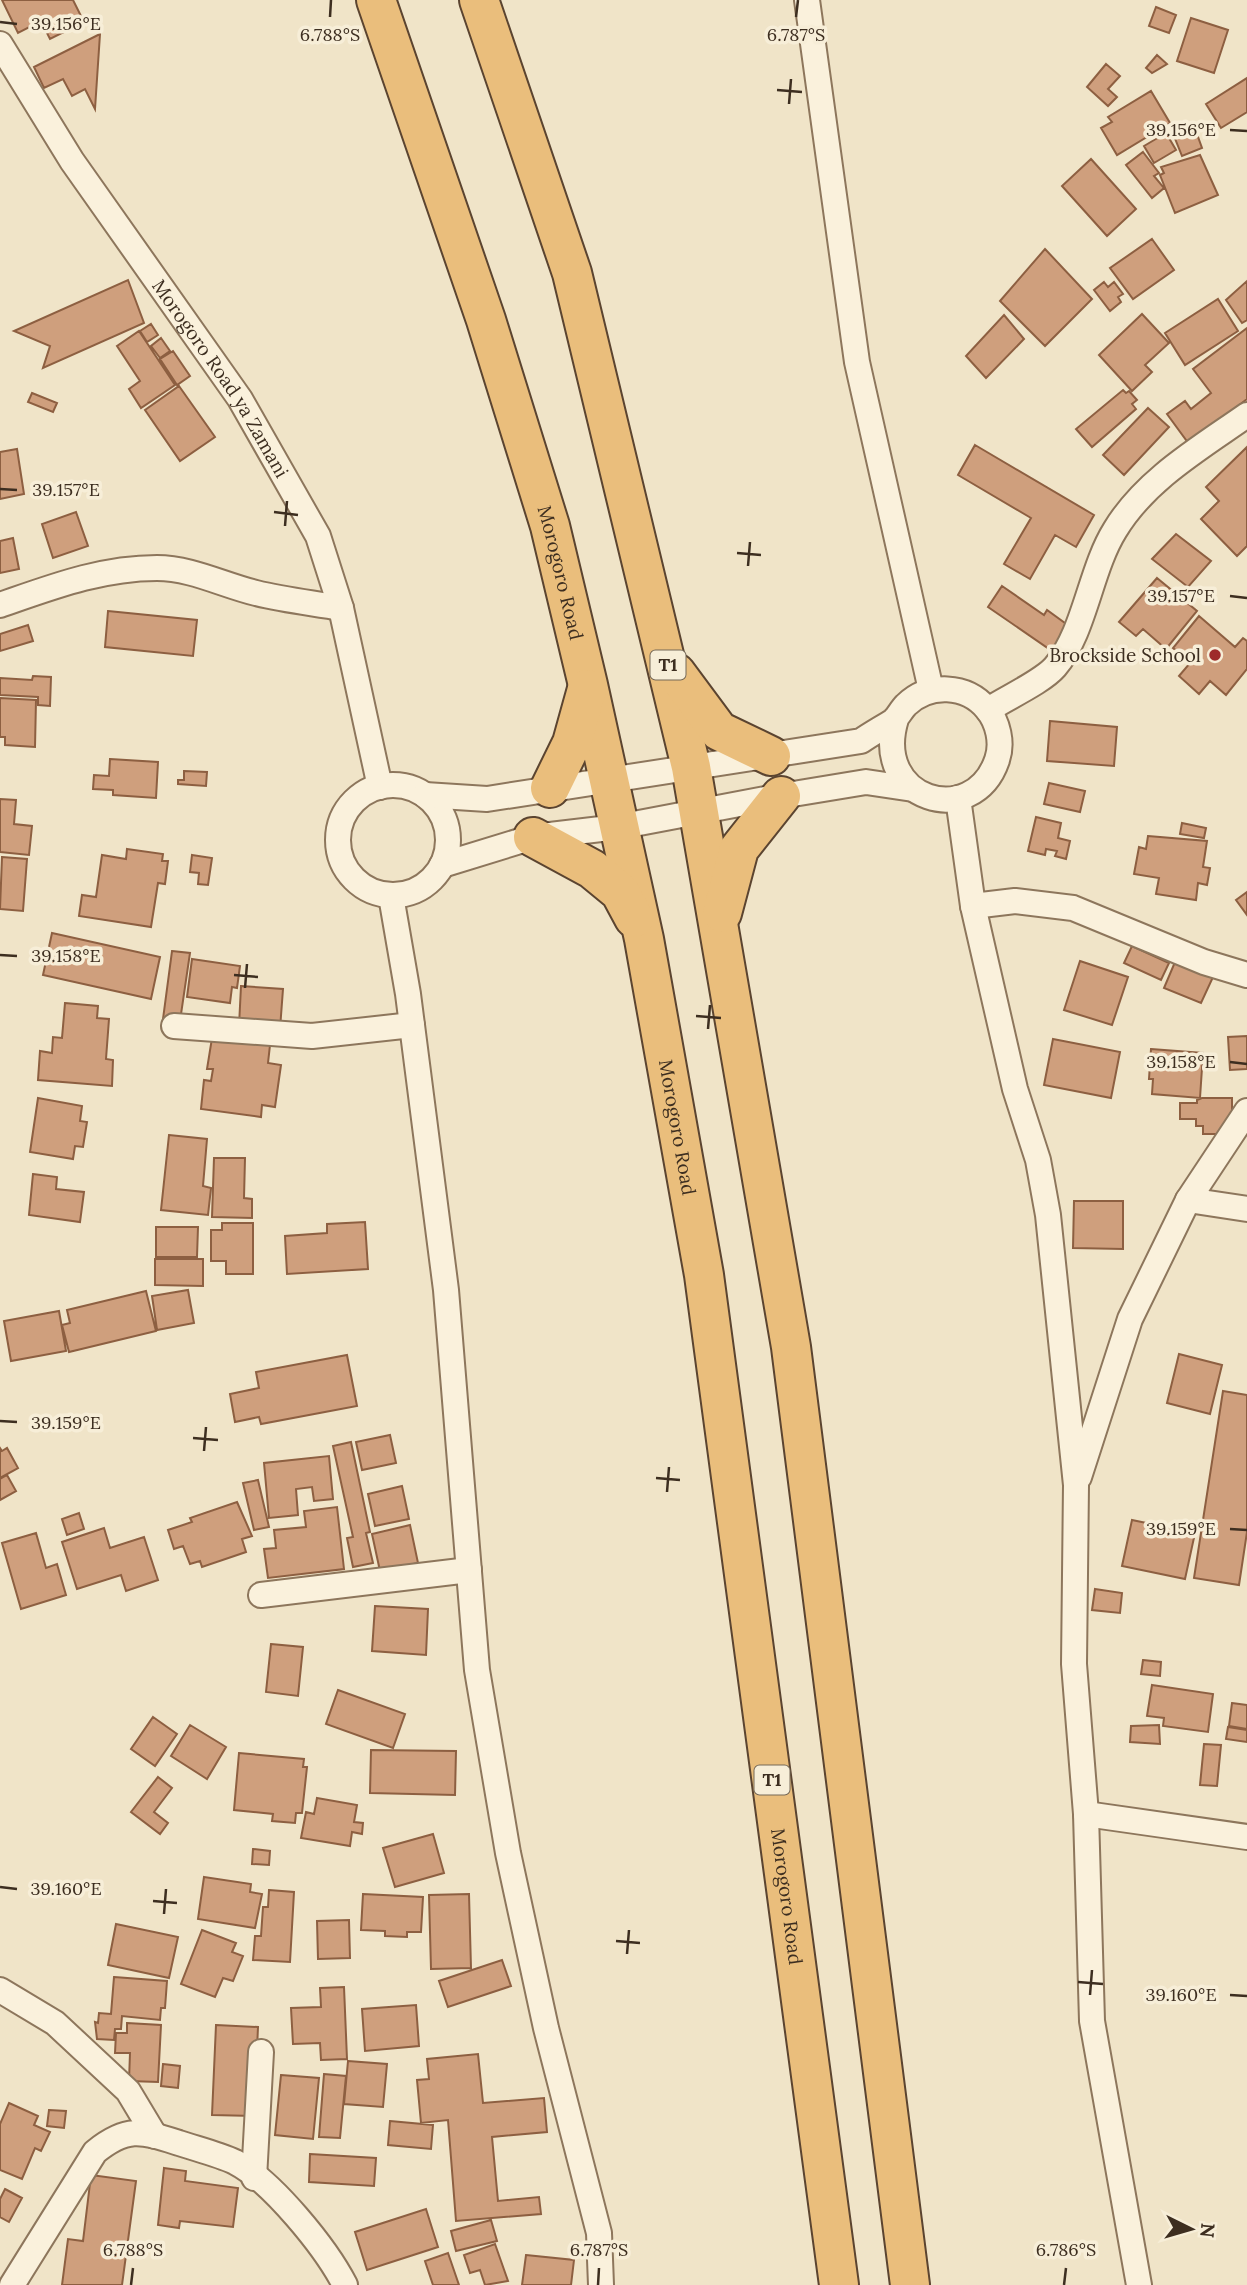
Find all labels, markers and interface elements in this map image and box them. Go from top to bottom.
text: 39.156°E [31,12,101,35]
text: 6.788°S [300,23,360,46]
text: 6.787°S [767,23,825,46]
text: 39.156°E [1146,118,1216,141]
street label: Morogoro Road ya Zamani [147,274,294,482]
text: 39.157°E [32,478,100,501]
street label: Morogoro Road [532,502,589,642]
text: 39.157°E [1147,584,1215,607]
place label: Brockside School [1049,643,1201,667]
marker: Brockside School [1207,647,1223,663]
road number: T1 [650,650,686,680]
text: 39.158°E [31,944,101,967]
text: 39.158°E [1146,1050,1216,1073]
street label: Morogoro Road [654,1058,702,1197]
text: 39.159°E [31,1411,101,1434]
text: 39.159°E [1146,1517,1216,1540]
road number: T1 [754,1765,790,1794]
street label: Morogoro Road [766,1827,808,1966]
text: 39.160°E [30,1877,102,1900]
text: 39.160°E [1145,1983,1217,2006]
north arrow [1156,2194,1226,2264]
text: N [1195,2222,1221,2239]
text: 6.788°S [103,2238,163,2261]
text: 6.787°S [570,2238,628,2261]
text: 6.786°S [1036,2238,1096,2261]

